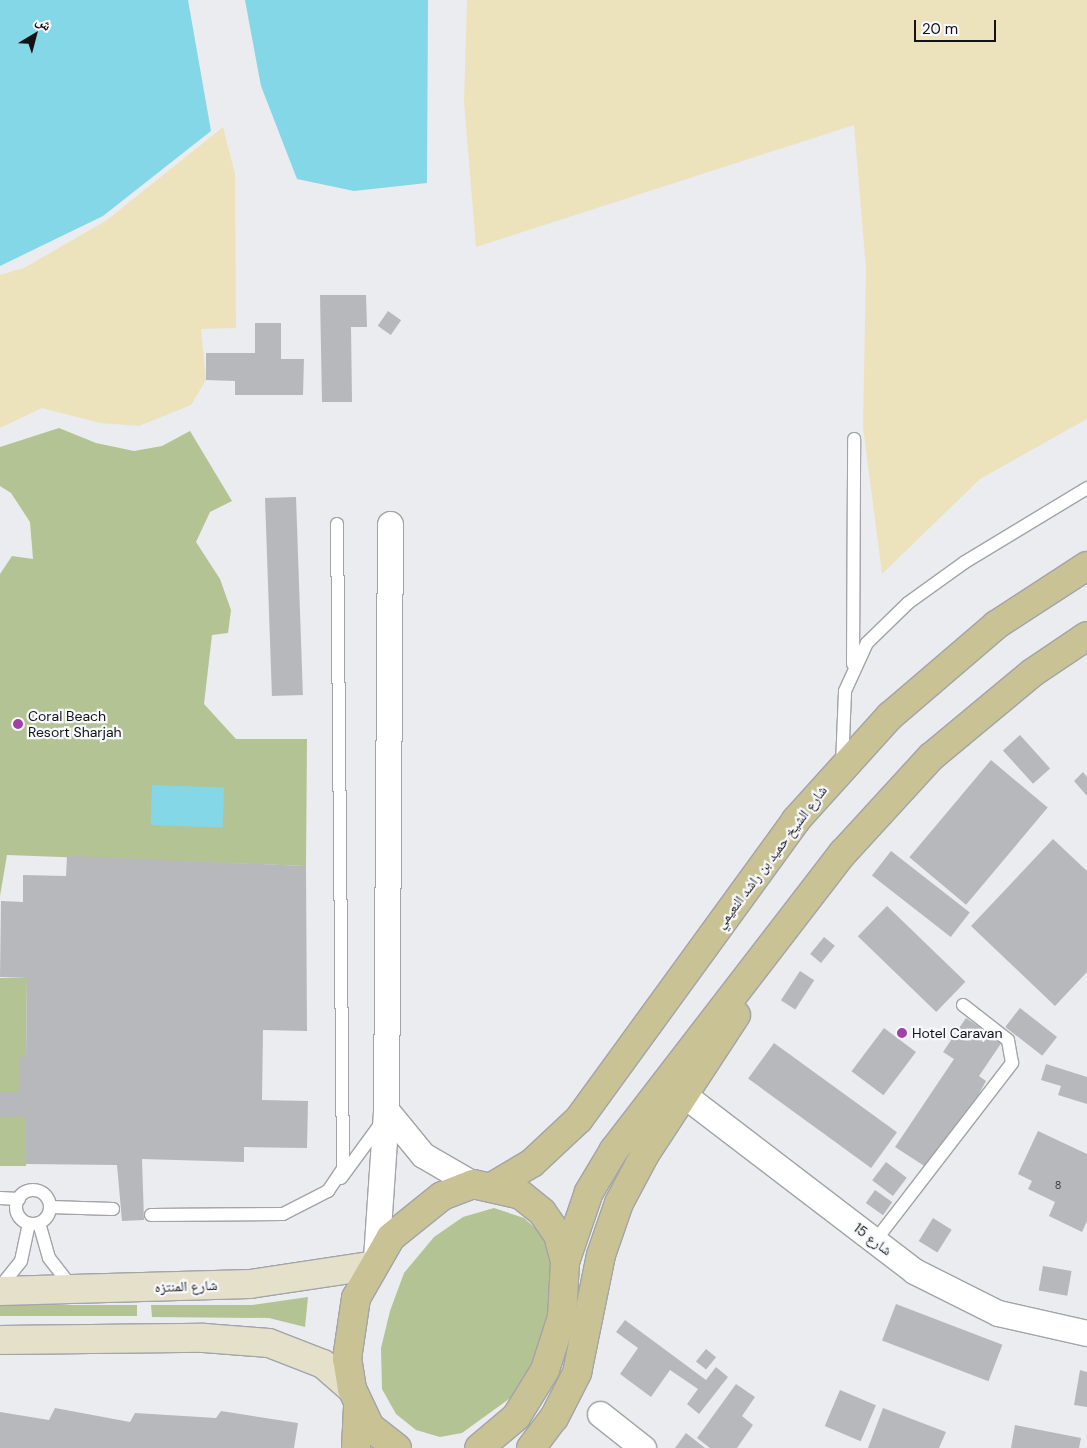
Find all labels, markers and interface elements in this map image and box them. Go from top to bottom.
north arrow [10,10,60,60]
scale bar [917,10,1000,42]
text: ش [33,11,55,35]
text: 20 m [922,19,958,39]
place label: Coral Beach Resort Sharjah [28,708,122,740]
marker: Coral Beach Resort Sharjah [12,718,24,730]
street label: شارع الشيخ حميد بن راشد النعيمي [712,782,830,932]
place label: Hotel Caravan [912,1025,1003,1041]
marker: Hotel Caravan [896,1027,908,1039]
house number: 8 [1055,1178,1061,1192]
street label: شارع 15 [851,1219,895,1259]
street label: شارع المنتزه [154,1277,218,1295]

